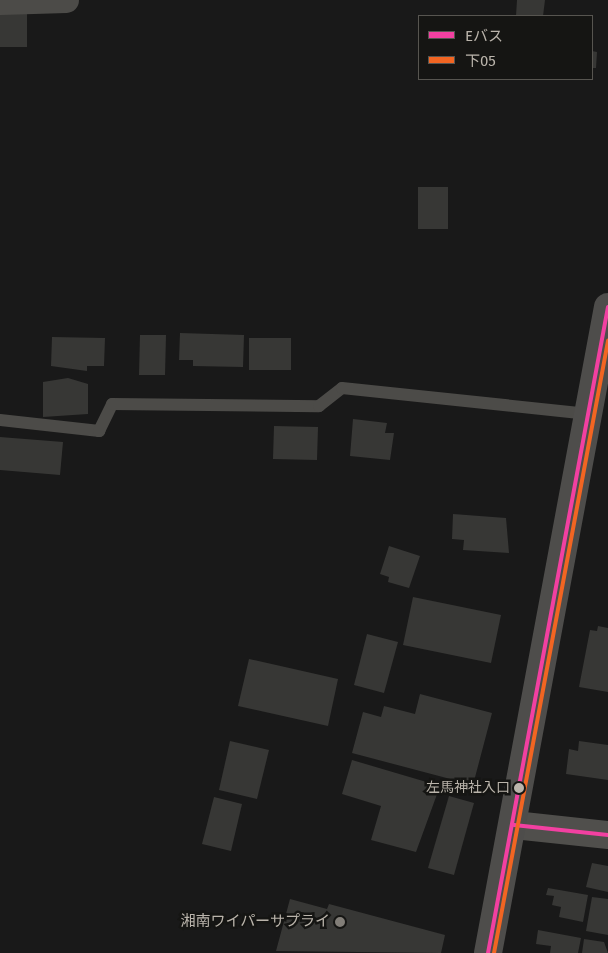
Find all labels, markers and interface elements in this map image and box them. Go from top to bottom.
legend [418,15,593,80]
text: Eバス [465,27,503,45]
text: 下05 [465,52,496,70]
place label: 左馬神社入口 [426,780,510,796]
marker: 左馬神社入口 [514,783,524,793]
place label: 湘南ワイパーサプライ [180,913,330,931]
marker: 湘南ワイパーサプライ [334,916,346,928]

